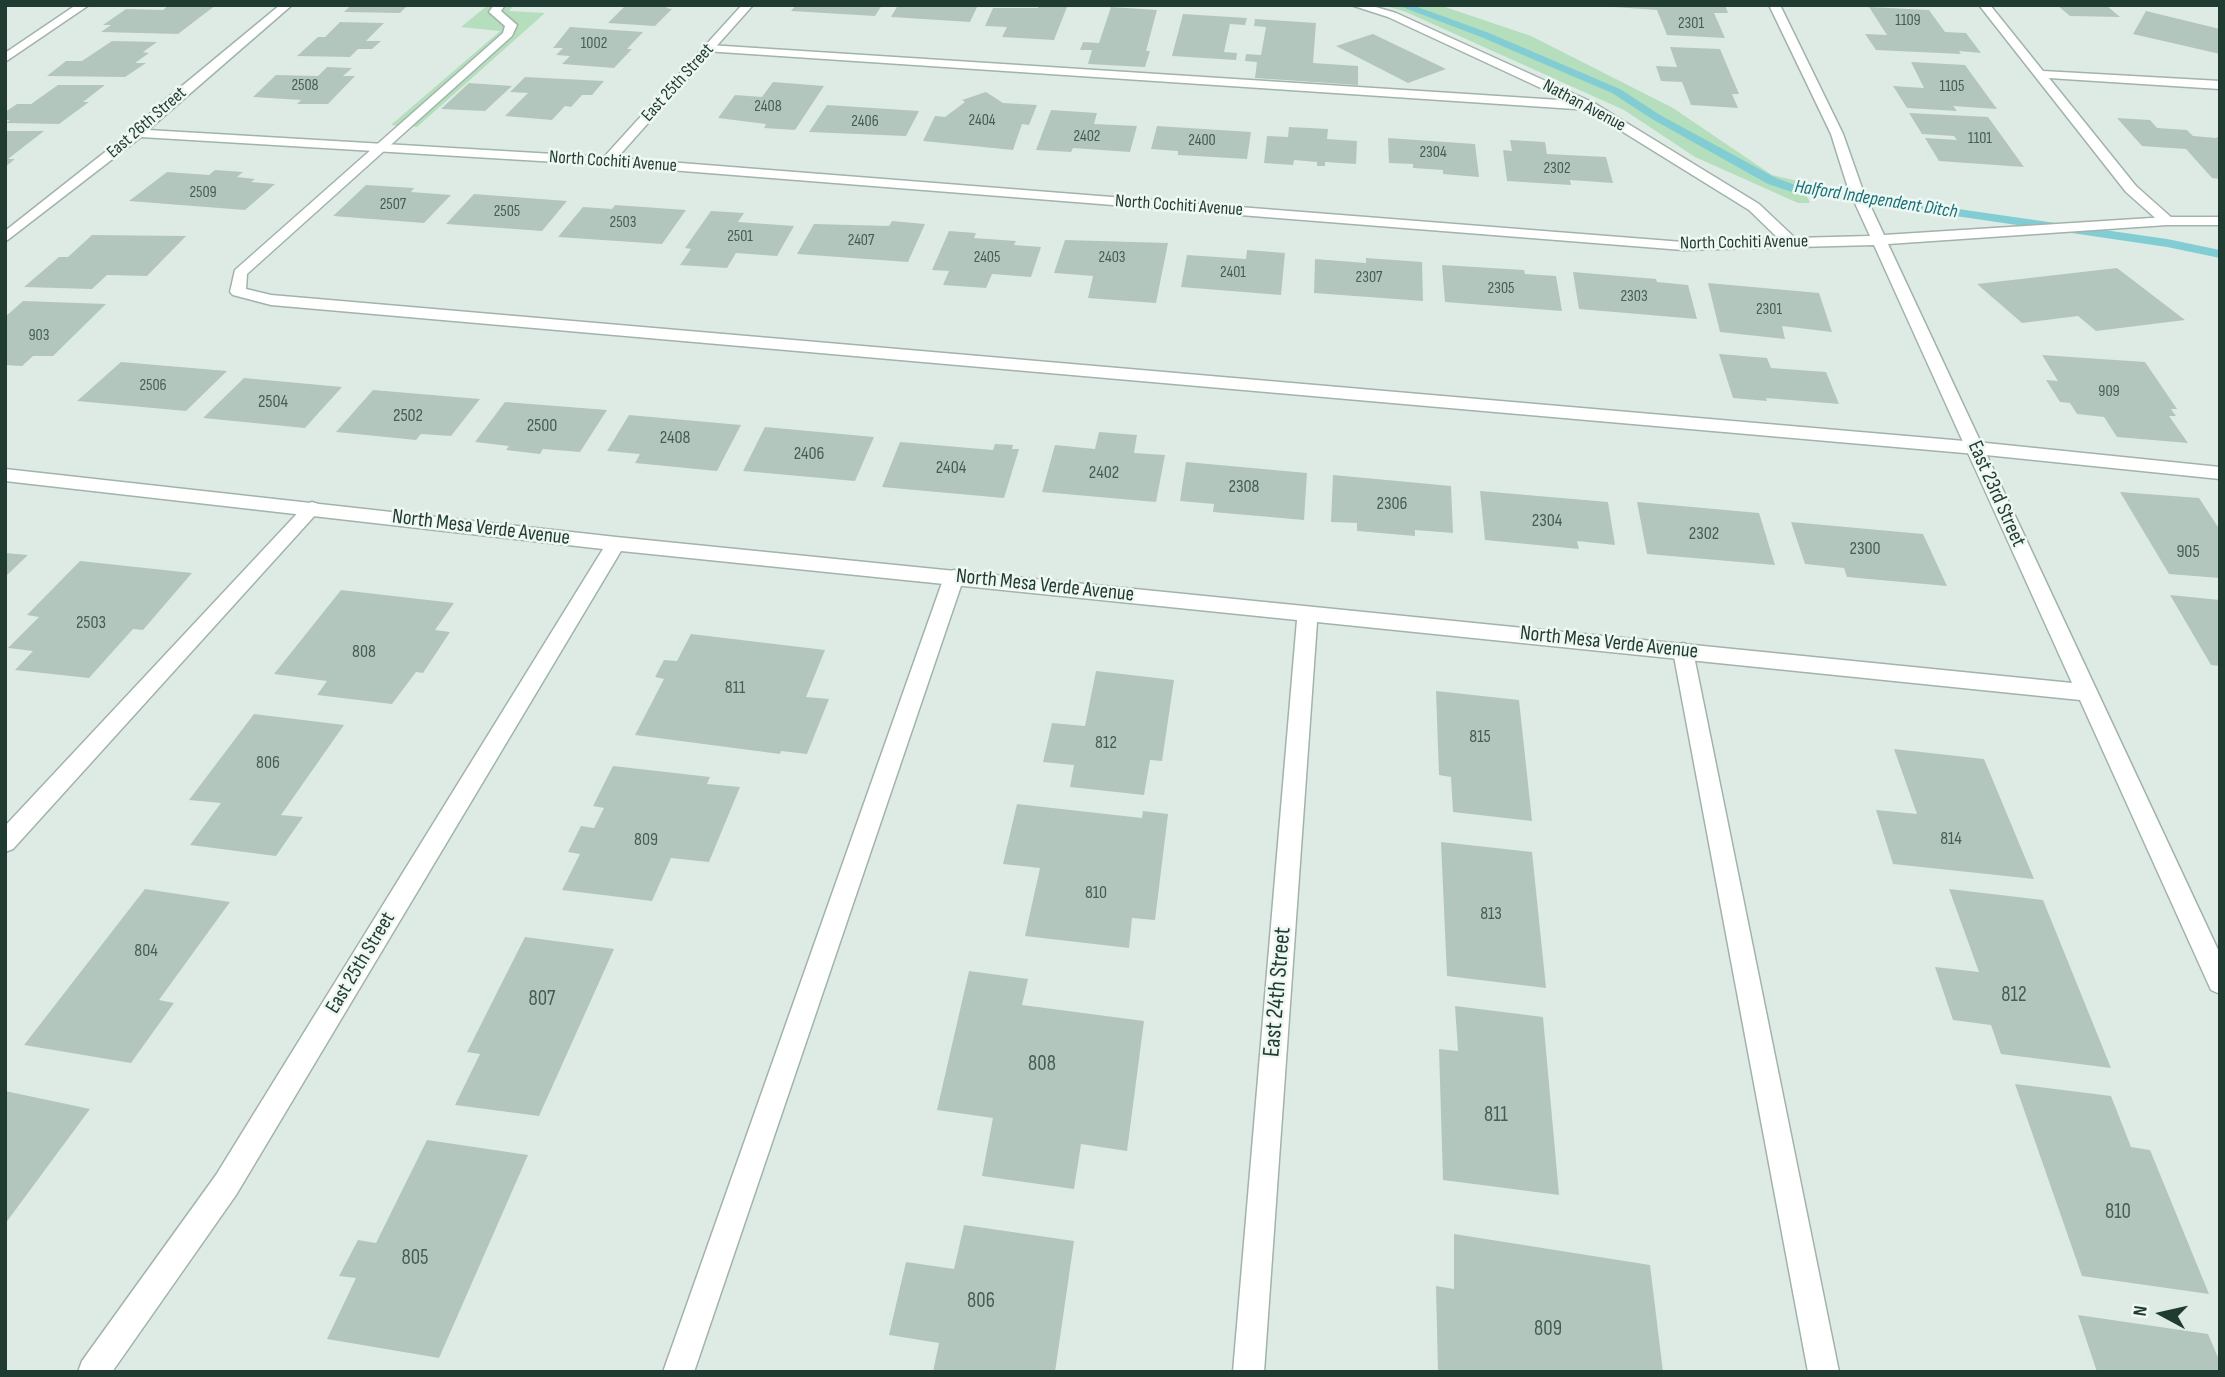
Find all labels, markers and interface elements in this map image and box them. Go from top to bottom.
house number: 1109 [1895,11,1921,31]
house number: 2301 [1678,14,1704,34]
house number: 1002 [581,34,607,54]
street label: East 25th Street [637,40,719,126]
street label: Nathan Avenue [1539,75,1629,137]
house number: 2508 [291,76,319,96]
house number: 1105 [1940,77,1964,97]
street label: East 26th Street [103,83,191,163]
house number: 2408 [754,97,782,117]
house number: 2404 [968,111,996,131]
house number: 2406 [851,112,879,132]
house number: 2402 [1074,127,1100,147]
house number: 1101 [1968,129,1992,149]
house number: 2400 [1188,131,1216,151]
house number: 2304 [1419,143,1447,163]
street label: North Cochiti Avenue [548,147,678,177]
house number: 2302 [1543,159,1571,179]
water label: Halford Independent Ditch [1793,176,1959,224]
house number: 2509 [189,183,217,203]
street label: North Cochiti Avenue [1114,191,1244,221]
house number: 2507 [380,195,406,215]
house number: 2505 [494,202,520,222]
house number: 2503 [610,213,636,233]
house number: 2501 [727,227,753,247]
house number: 2407 [848,231,874,251]
street label: North Cochiti Avenue [1680,231,1808,255]
house number: 2405 [974,248,1000,268]
house number: 2403 [1098,248,1126,268]
house number: 2401 [1220,263,1246,283]
house number: 2307 [1356,268,1382,288]
house number: 2305 [1488,279,1514,299]
house number: 2303 [1620,287,1648,307]
house number: 2301 [1756,300,1782,320]
house number: 903 [29,326,49,346]
house number: 2506 [139,376,167,396]
house number: 909 [2098,382,2120,402]
house number: 2504 [258,391,288,413]
house number: 2502 [393,405,423,427]
house number: 2500 [527,415,557,437]
house number: 2408 [660,427,690,449]
street label: East 23rd Street [1961,437,2031,551]
house number: 2406 [794,443,824,465]
house number: 2404 [936,457,966,479]
house number: 2402 [1089,462,1119,484]
house number: 2308 [1229,476,1259,498]
house number: 2306 [1377,493,1407,515]
street label: North Mesa Verde Avenue [391,505,571,551]
house number: 2304 [1532,510,1562,532]
house number: 2302 [1689,523,1719,545]
house number: 2300 [1849,538,1881,560]
house number: 905 [2176,541,2200,563]
street label: North Mesa Verde Avenue [955,564,1135,608]
house number: 2503 [76,612,106,634]
street label: North Mesa Verde Avenue [1519,621,1699,665]
house number: 808 [352,641,376,663]
house number: 811 [725,677,745,699]
house number: 815 [1469,726,1491,748]
house number: 812 [1095,732,1117,754]
house number: 806 [256,752,280,774]
house number: 814 [1940,828,1962,850]
house number: 809 [634,829,658,851]
house number: 810 [1085,882,1107,904]
house number: 813 [1480,903,1502,925]
street label: East 25th Street [321,908,401,1018]
street label: East 24th Street [1258,926,1298,1058]
house number: 804 [134,940,158,962]
house number: 812 [2001,983,2027,1009]
house number: 807 [529,987,555,1013]
house number: 808 [1028,1052,1056,1078]
house number: 811 [1484,1103,1508,1129]
house number: 810 [2105,1200,2131,1226]
house number: 805 [402,1246,428,1272]
north arrow [2127,1279,2197,1349]
house number: 806 [967,1289,995,1315]
text: N [2129,1304,2153,1318]
house number: 809 [1534,1317,1562,1343]

